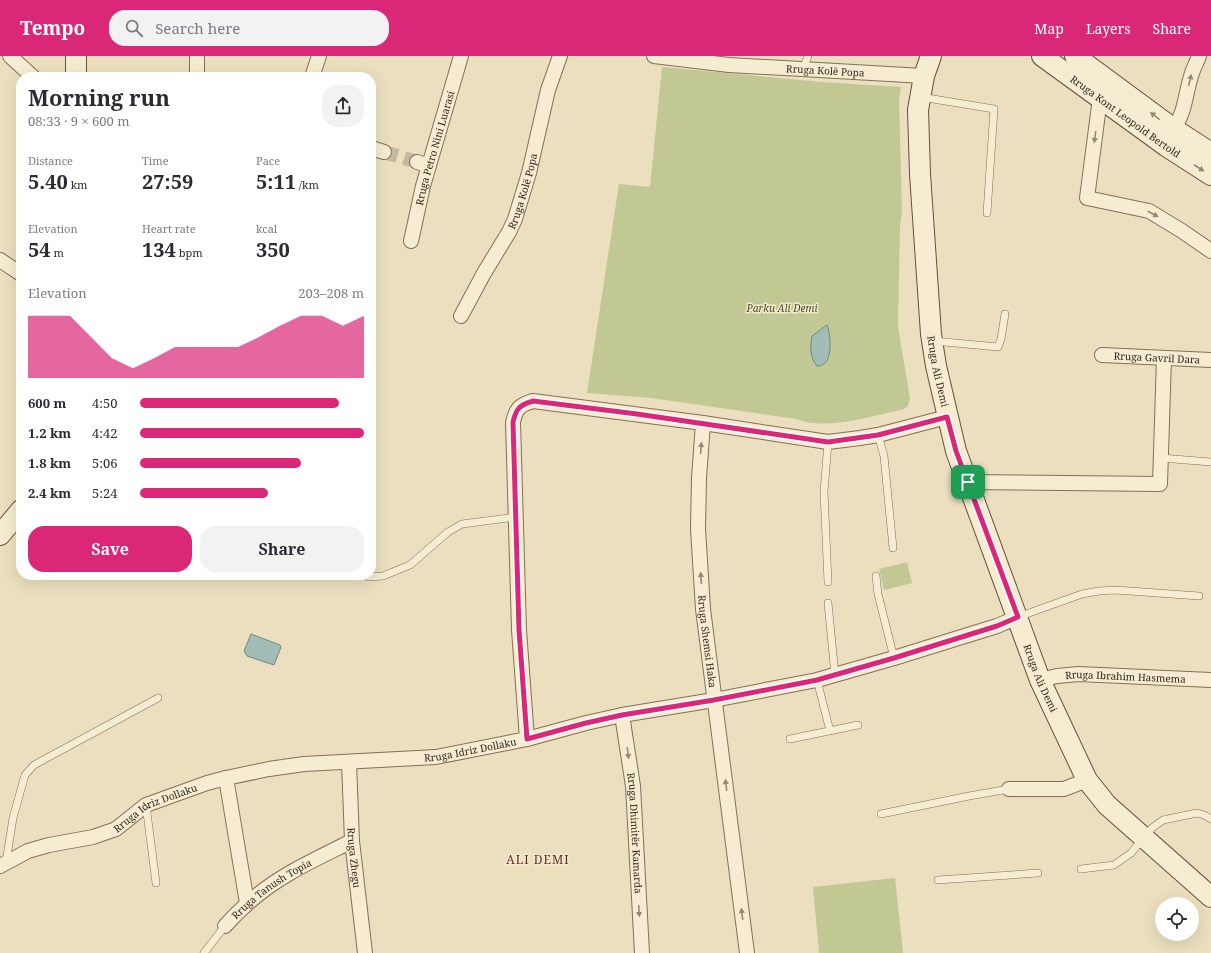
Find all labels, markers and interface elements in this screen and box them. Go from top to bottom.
search box [109,10,389,46]
text: Tempo [20,15,85,41]
icon: search [123,17,145,39]
text: Search here [155,18,240,38]
text: Map [1034,19,1064,38]
text: Layers [1086,19,1131,38]
text: Share [1153,19,1191,38]
street label: Rruga Kolë Popa [786,61,865,80]
street label: Rruga Kont Leopold Bertold [1068,72,1183,161]
one-way arrow [1188,73,1194,86]
text: Morning run [28,82,170,112]
button: share [322,85,364,127]
street label: Rruga Petro Nini Luarasi [412,88,458,207]
one-way arrow [1150,111,1161,120]
text: 08:33 · 9 × 600 m [28,112,130,130]
one-way arrow [1092,131,1098,143]
street label: Rruga Kolë Popa [504,151,540,231]
text: Distance [28,153,73,168]
text: Time [142,153,169,168]
text: Pace [256,153,280,168]
one-way arrow [1193,164,1205,171]
text: 5.40 [28,168,68,195]
text: 27:59 [142,168,193,195]
text: 5:11 [256,168,296,195]
text: km [68,177,87,192]
text: /km [296,177,319,192]
one-way arrow [1147,211,1159,218]
text: Elevation [28,221,78,236]
text: Heart rate [142,221,196,236]
text: kcal [256,221,277,236]
text: 54 [28,236,51,263]
text: 134 [142,236,176,263]
text: 350 [256,236,290,263]
text: m [51,245,64,260]
text: bpm [176,245,203,260]
text: Elevation [28,284,87,302]
text: 203–208 m [298,284,364,302]
park label: Parku Ali Demi [746,301,817,315]
street label: Rruga Ali Demi [924,334,953,409]
street label: Rruga Gavril Dara [1113,349,1201,367]
text: 600 m [28,394,66,412]
text: 4:50 [92,394,118,412]
text: 1.2 km [28,424,71,442]
text: 4:42 [92,424,118,442]
one-way arrow [697,442,704,454]
text: 1.8 km [28,454,71,472]
text: 5:06 [92,454,118,472]
pin [951,465,985,499]
icon: arrive [957,471,979,493]
text: 2.4 km [28,484,71,502]
text: 5:24 [92,484,118,502]
button: Save [28,526,192,572]
button: Share [200,526,364,572]
one-way arrow [698,572,705,584]
street label: Rruga Shemsi Haka [695,595,720,689]
street label: Rruga Ali Demi [1020,642,1061,715]
street label: Rruga Ibrahim Hasmema [1064,667,1186,686]
street label: Rruga Idriz Dollaku [424,734,518,765]
one-way arrow [625,747,631,759]
street label: Rruga Dhimitër Kamarda [624,772,646,894]
one-way arrow [722,779,729,791]
street label: Rruga Idriz Dollaku [110,780,200,835]
street label: Rruga Zhegu [344,827,364,889]
district label: ALI DEMI [506,851,570,868]
street label: Rruga Tanush Topia [228,855,314,922]
map controls [1155,897,1199,941]
button: locate [1155,897,1199,941]
one-way arrow [636,905,643,917]
one-way arrow [739,908,746,920]

